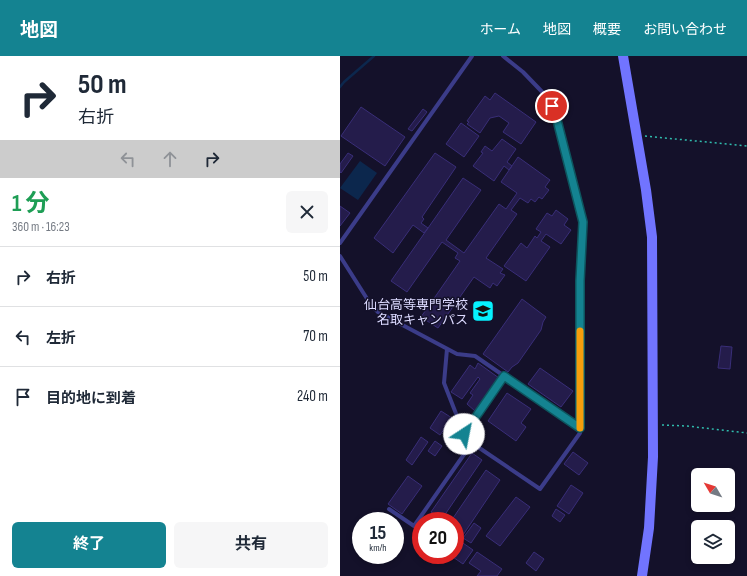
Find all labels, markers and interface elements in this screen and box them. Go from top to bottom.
text: 地図 [20,19,58,42]
text: ホーム [479,21,521,38]
text: 地図 [543,21,571,38]
text: 概要 [593,21,621,38]
text: お問い合わせ [643,21,727,38]
text: 50 m [78,68,127,101]
icon: right [12,72,64,124]
pin [535,89,569,123]
icon: arrive [541,95,563,117]
text: 右折 [78,107,114,128]
icon: left [117,148,139,170]
icon: ahead [159,148,181,170]
icon: right [201,148,223,170]
text: 1 分 [12,189,49,218]
button: close [286,191,328,233]
text: 360 m · 16:23 [12,219,70,235]
icon: right [12,266,34,288]
text: 50 m [303,267,328,286]
text: 右折 [46,269,76,288]
place label: 仙台高等専門学校 名取キャンパス [364,297,468,328]
school or university icon: 仙台高等専門学校 名取キャンパス [470,298,496,324]
icon: left [12,326,34,348]
text: 70 m [303,327,328,346]
text: 左折 [46,329,76,348]
icon: arrive [12,386,34,408]
text: 240 m [297,387,328,406]
text: 目的地に到着 [46,389,136,408]
position arrow [443,413,485,455]
north arrow [691,468,735,512]
map controls [691,468,735,564]
speed limit sign: 20 [412,512,464,564]
button: layers [691,520,735,564]
text: 15 [370,521,386,545]
button: 終了 [12,522,166,568]
button: 共有 [174,522,328,568]
text: km/h [369,542,387,554]

